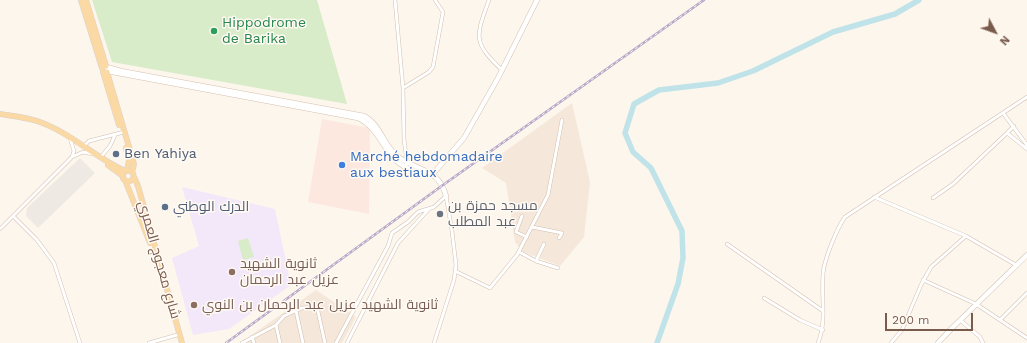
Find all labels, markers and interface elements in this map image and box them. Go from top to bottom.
north arrow [975,12,1015,52]
place label: Hippodrome de Barika [222,15,306,48]
marker: Hippodrome de Barika [209,26,219,36]
text: N [997,33,1012,48]
place label: Ben Yahiya [124,146,197,162]
marker: Ben Yahiya [111,149,121,159]
place label: Marché hebdomadaire aux bestiaux [350,149,503,182]
marker: Marché hebdomadaire aux bestiaux [337,160,347,170]
place label: مسجد حمزة بن عبد المطلب [448,198,538,230]
street label: شارع معجوج العمري [134,199,184,321]
place label: الدرك الوطني [173,199,249,215]
marker: الدرك الوطني [160,202,170,212]
marker: مسجد حمزة بن عبد المطلب [435,209,445,219]
place label: ثانوية الشهيد عزيل عبد الرحمان [240,256,339,288]
marker: ثانوية الشهيد عزيل عبد الرحمان [227,267,237,277]
place label: ثانوية الشهيد عزيل عبد الرحمان بن النوي [202,297,438,313]
marker: ثانوية الشهيد عزيل عبد الرحمان بن النوي [189,300,199,310]
scale bar [887,305,975,331]
text: 200 m [892,313,929,327]

